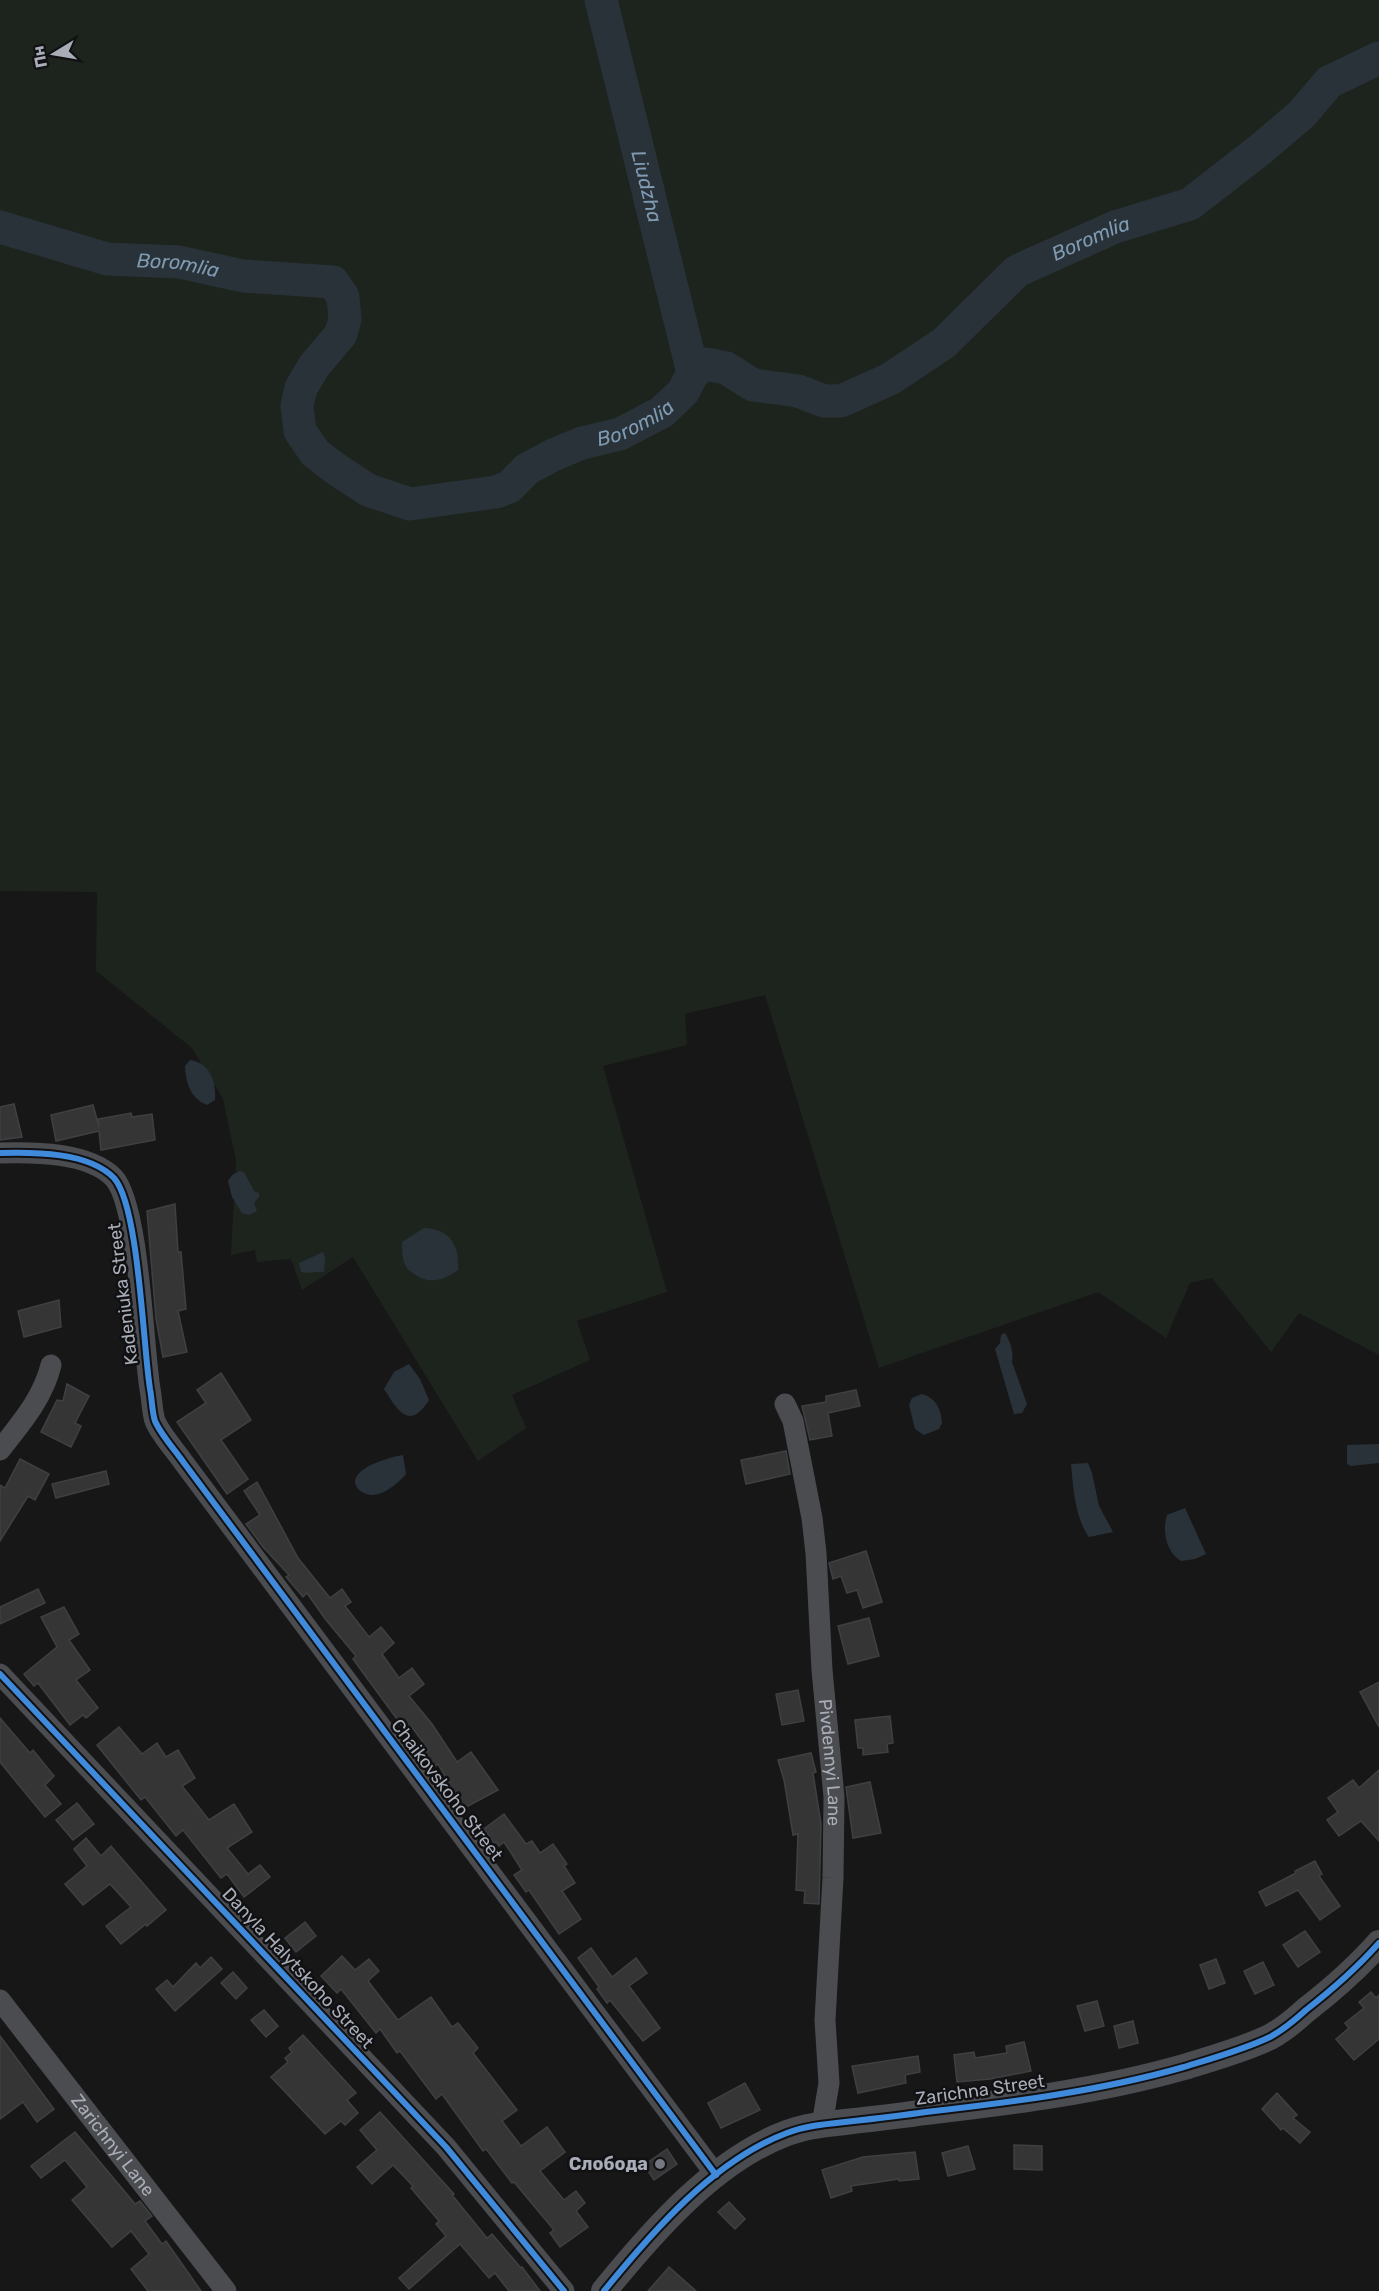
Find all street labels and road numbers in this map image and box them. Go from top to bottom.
street label: Kadeniuka Street [103,1222,143,1366]
street label: Pivdennyi Lane [814,1698,845,1826]
street label: Chaikovskoho Street [386,1715,508,1865]
street label: Danylа Halytskoho Street [218,1883,378,2053]
street label: Zarichna Street [914,2070,1046,2110]
street label: Zarichnyi Lane [66,2090,159,2201]

